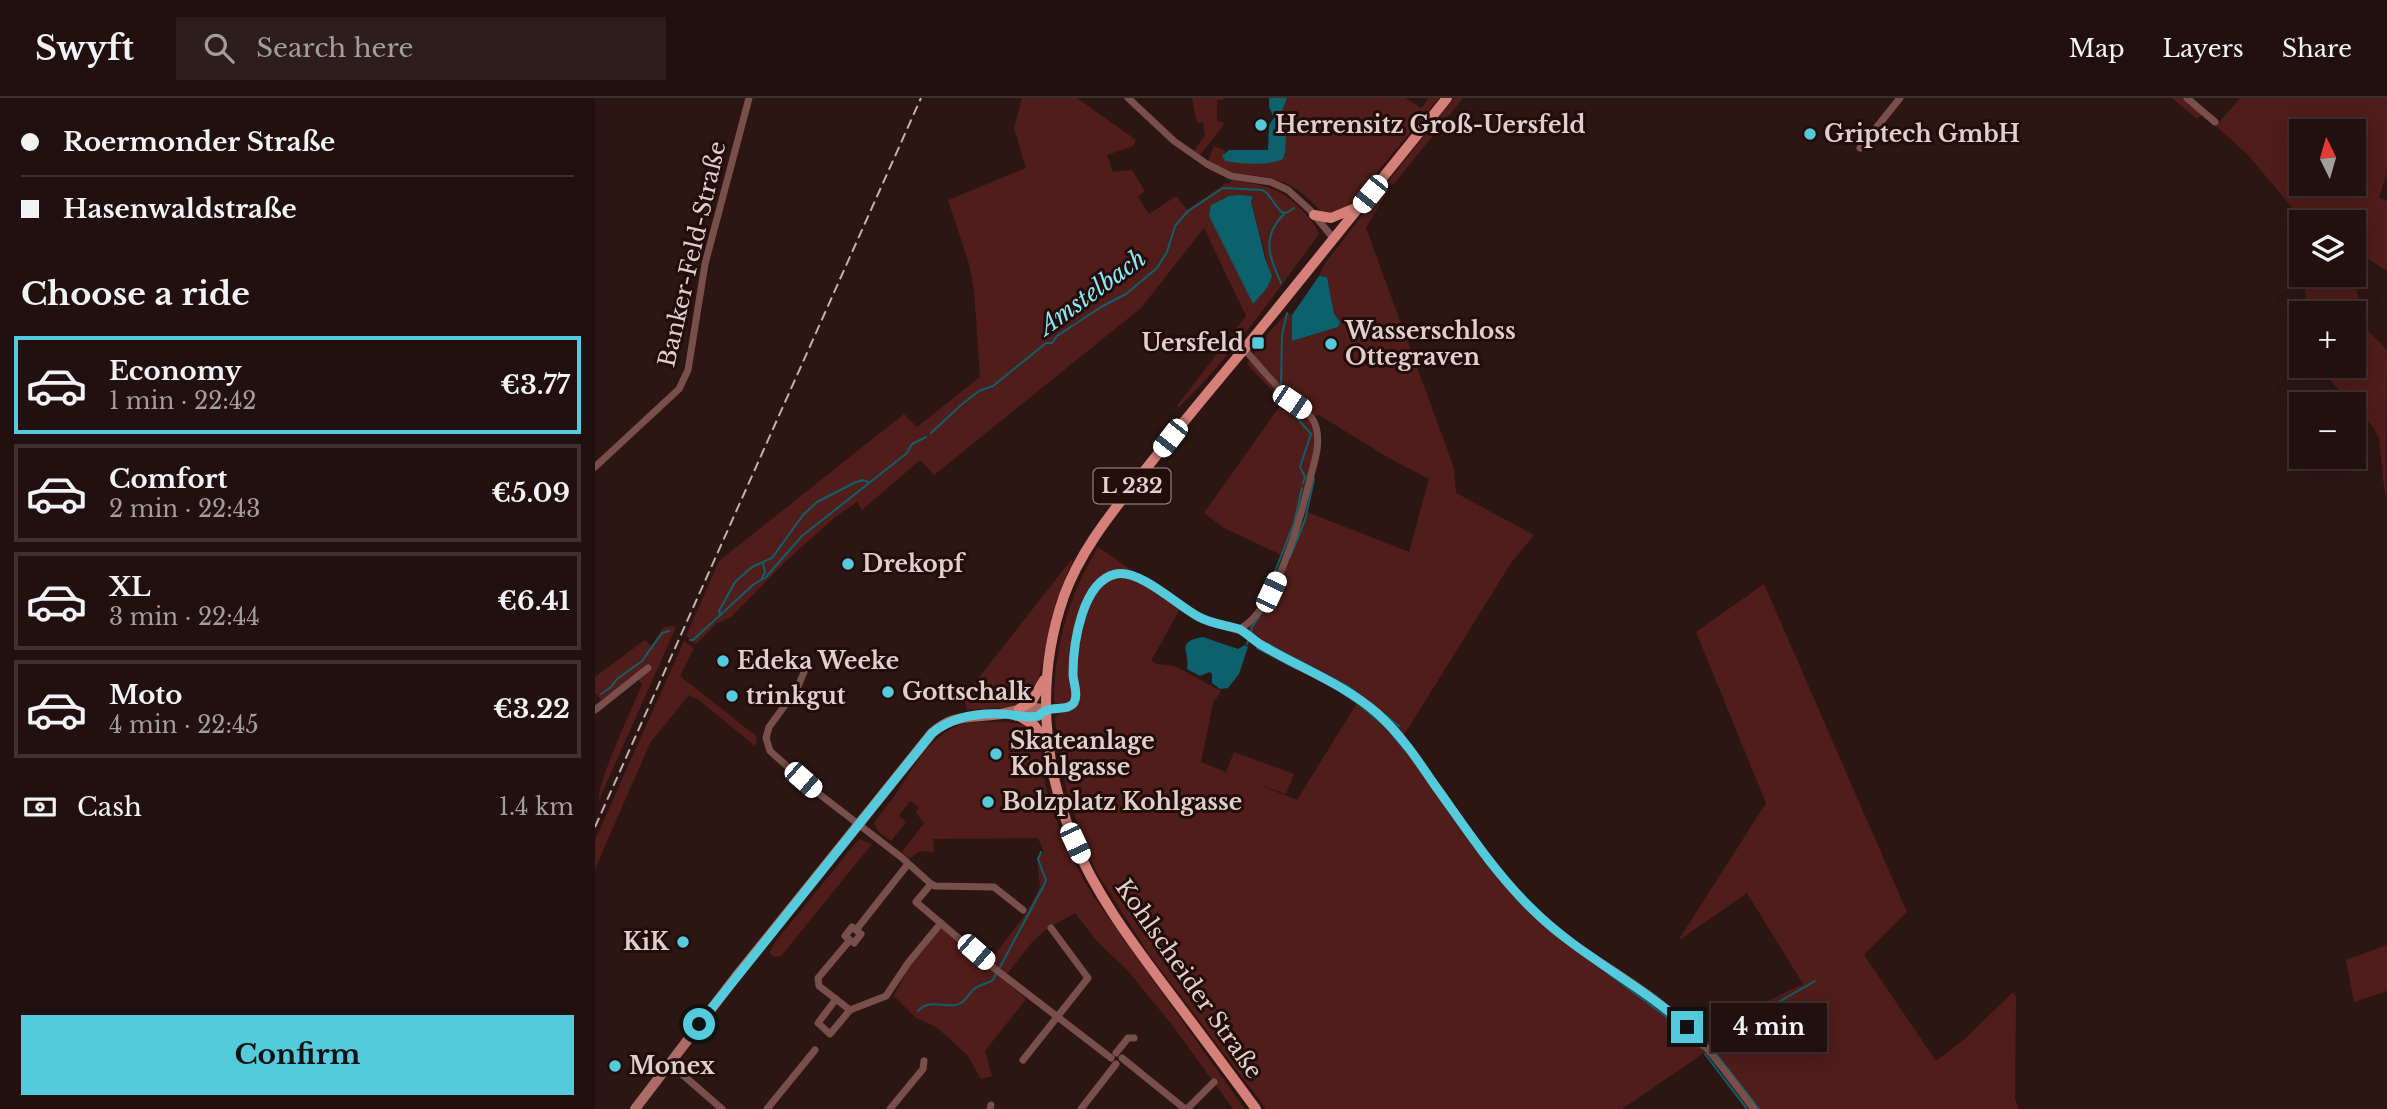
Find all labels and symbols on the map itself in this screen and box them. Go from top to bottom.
place label: Herrensitz Groß-Uersfeld [1275,111,1586,139]
marker: Herrensitz Groß-Uersfeld [1253,117,1269,133]
north arrow [2289,119,2366,196]
place label: Griptech GmbH [1824,120,2020,148]
marker: Griptech GmbH [1802,126,1818,142]
street label: Banker-Feld-Straße [652,138,732,370]
car [1349,171,1392,217]
water label: Amstelbach [1030,243,1151,342]
place label: Wasserschloss Ottegraven [1344,317,1516,371]
place label: Uersfeld [1141,329,1244,357]
marker: Uersfeld [1250,335,1266,351]
marker: Wasserschloss Ottegraven [1323,336,1339,352]
car [1269,382,1316,422]
car [1149,415,1192,461]
road number: L 232 [1093,468,1171,504]
place label: Drekopf [862,550,967,578]
marker: Drekopf [840,556,856,572]
car [1253,569,1290,615]
place label: Edeka Weeke [737,647,899,675]
marker: Edeka Weeke [715,653,731,669]
place label: Gottschalk [902,678,1032,706]
place label: trinkgut [746,682,846,710]
marker: Gottschalk [880,684,896,700]
marker: trinkgut [724,688,740,704]
place label: Skateanlage Kohlgasse [1010,727,1155,781]
marker: Skateanlage Kohlgasse [988,746,1004,762]
car [781,758,826,802]
place label: Bolzplatz Kohlgasse [1002,788,1242,816]
marker: Bolzplatz Kohlgasse [980,794,996,810]
car [1057,820,1094,866]
street label: Kohlscheider Straße [1110,874,1268,1084]
place label: KiK [623,928,670,956]
car [954,930,999,974]
marker: KiK [675,934,691,950]
callout: 4 min [1711,1002,1827,1052]
route start [683,1008,715,1040]
route end [1671,1011,1703,1043]
place label: Monex [629,1052,715,1080]
marker: Monex [607,1058,623,1074]

